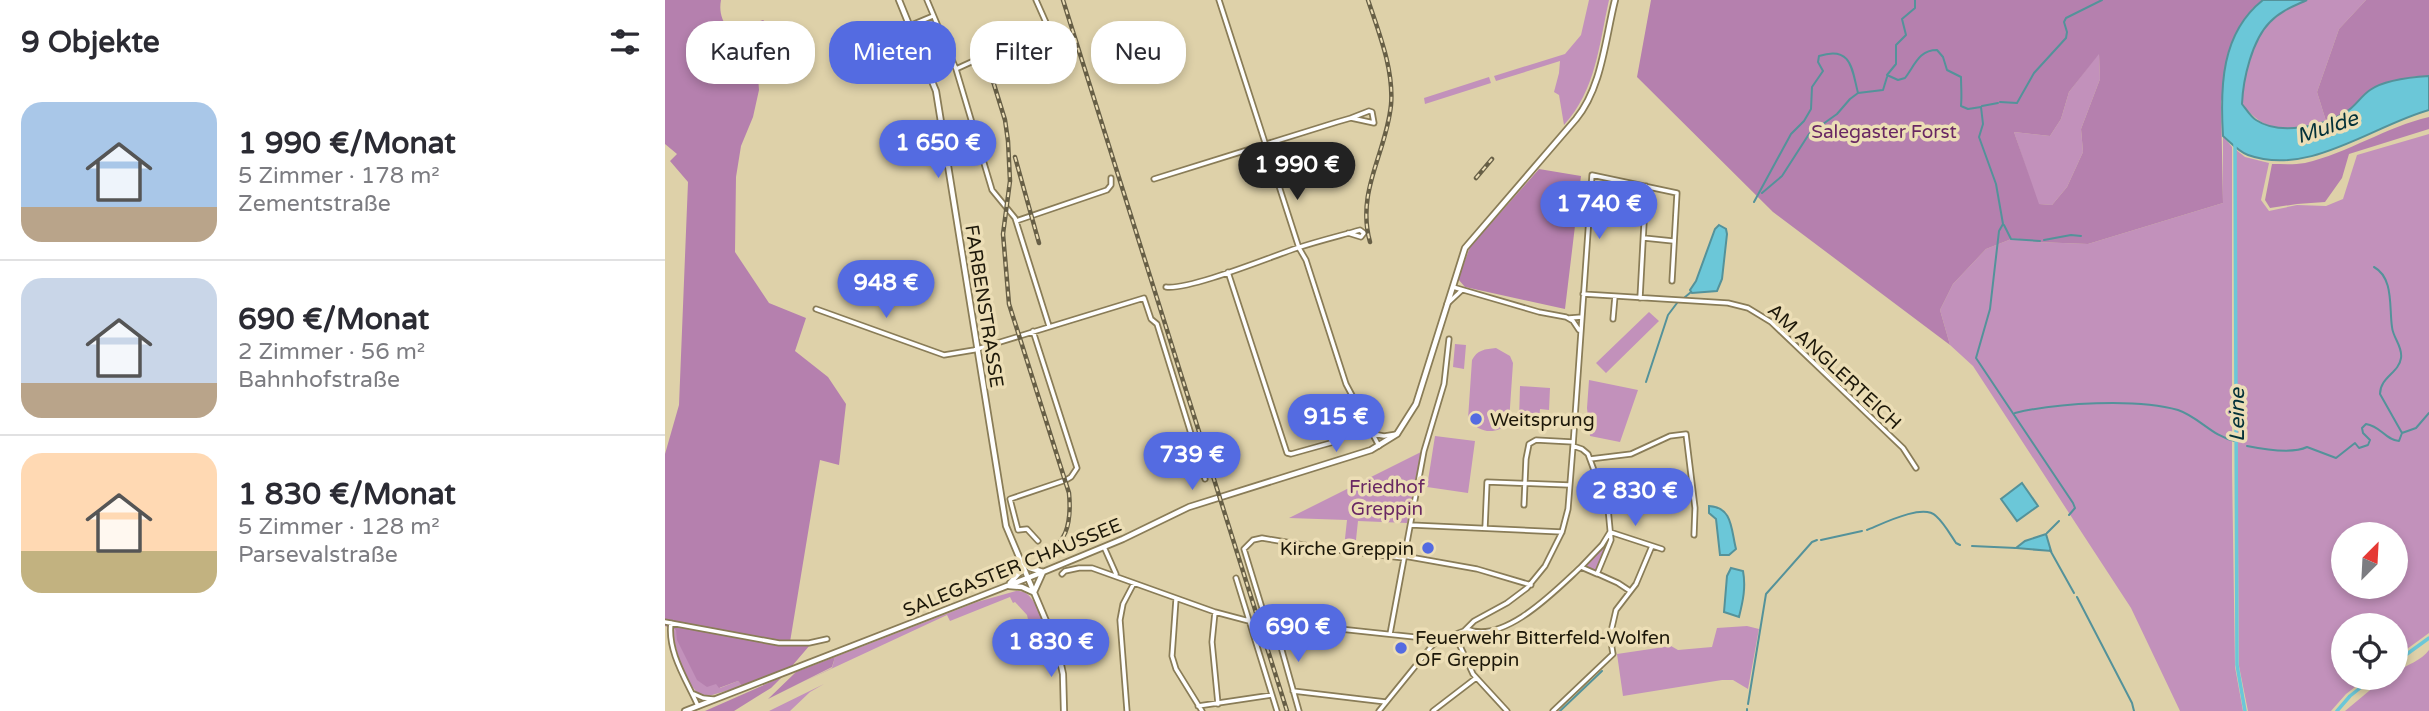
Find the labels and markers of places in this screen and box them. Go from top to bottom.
pin: 1 650 € [873,120,1003,180]
pin: 1 990 € [1232,142,1362,202]
pin: 1 740 € [1534,182,1664,241]
pin: 948 € [837,260,935,320]
pin: 915 € [1287,394,1385,454]
place label: Weitsprung [1490,409,1595,431]
marker: Weitsprung [1468,411,1484,427]
pin: 739 € [1143,433,1241,492]
pin: 2 830 € [1570,468,1700,528]
place label: Kirche Greppin [1280,538,1414,560]
marker: Kirche Greppin [1420,540,1436,556]
pin: 690 € [1249,604,1347,664]
pin: 1 830 € [986,620,1116,679]
place label: Feuerwehr Bitterfeld-Wolfen OF Greppin [1415,627,1670,671]
marker: Feuerwehr Bitterfeld-Wolfen OF Greppin [1393,640,1409,656]

